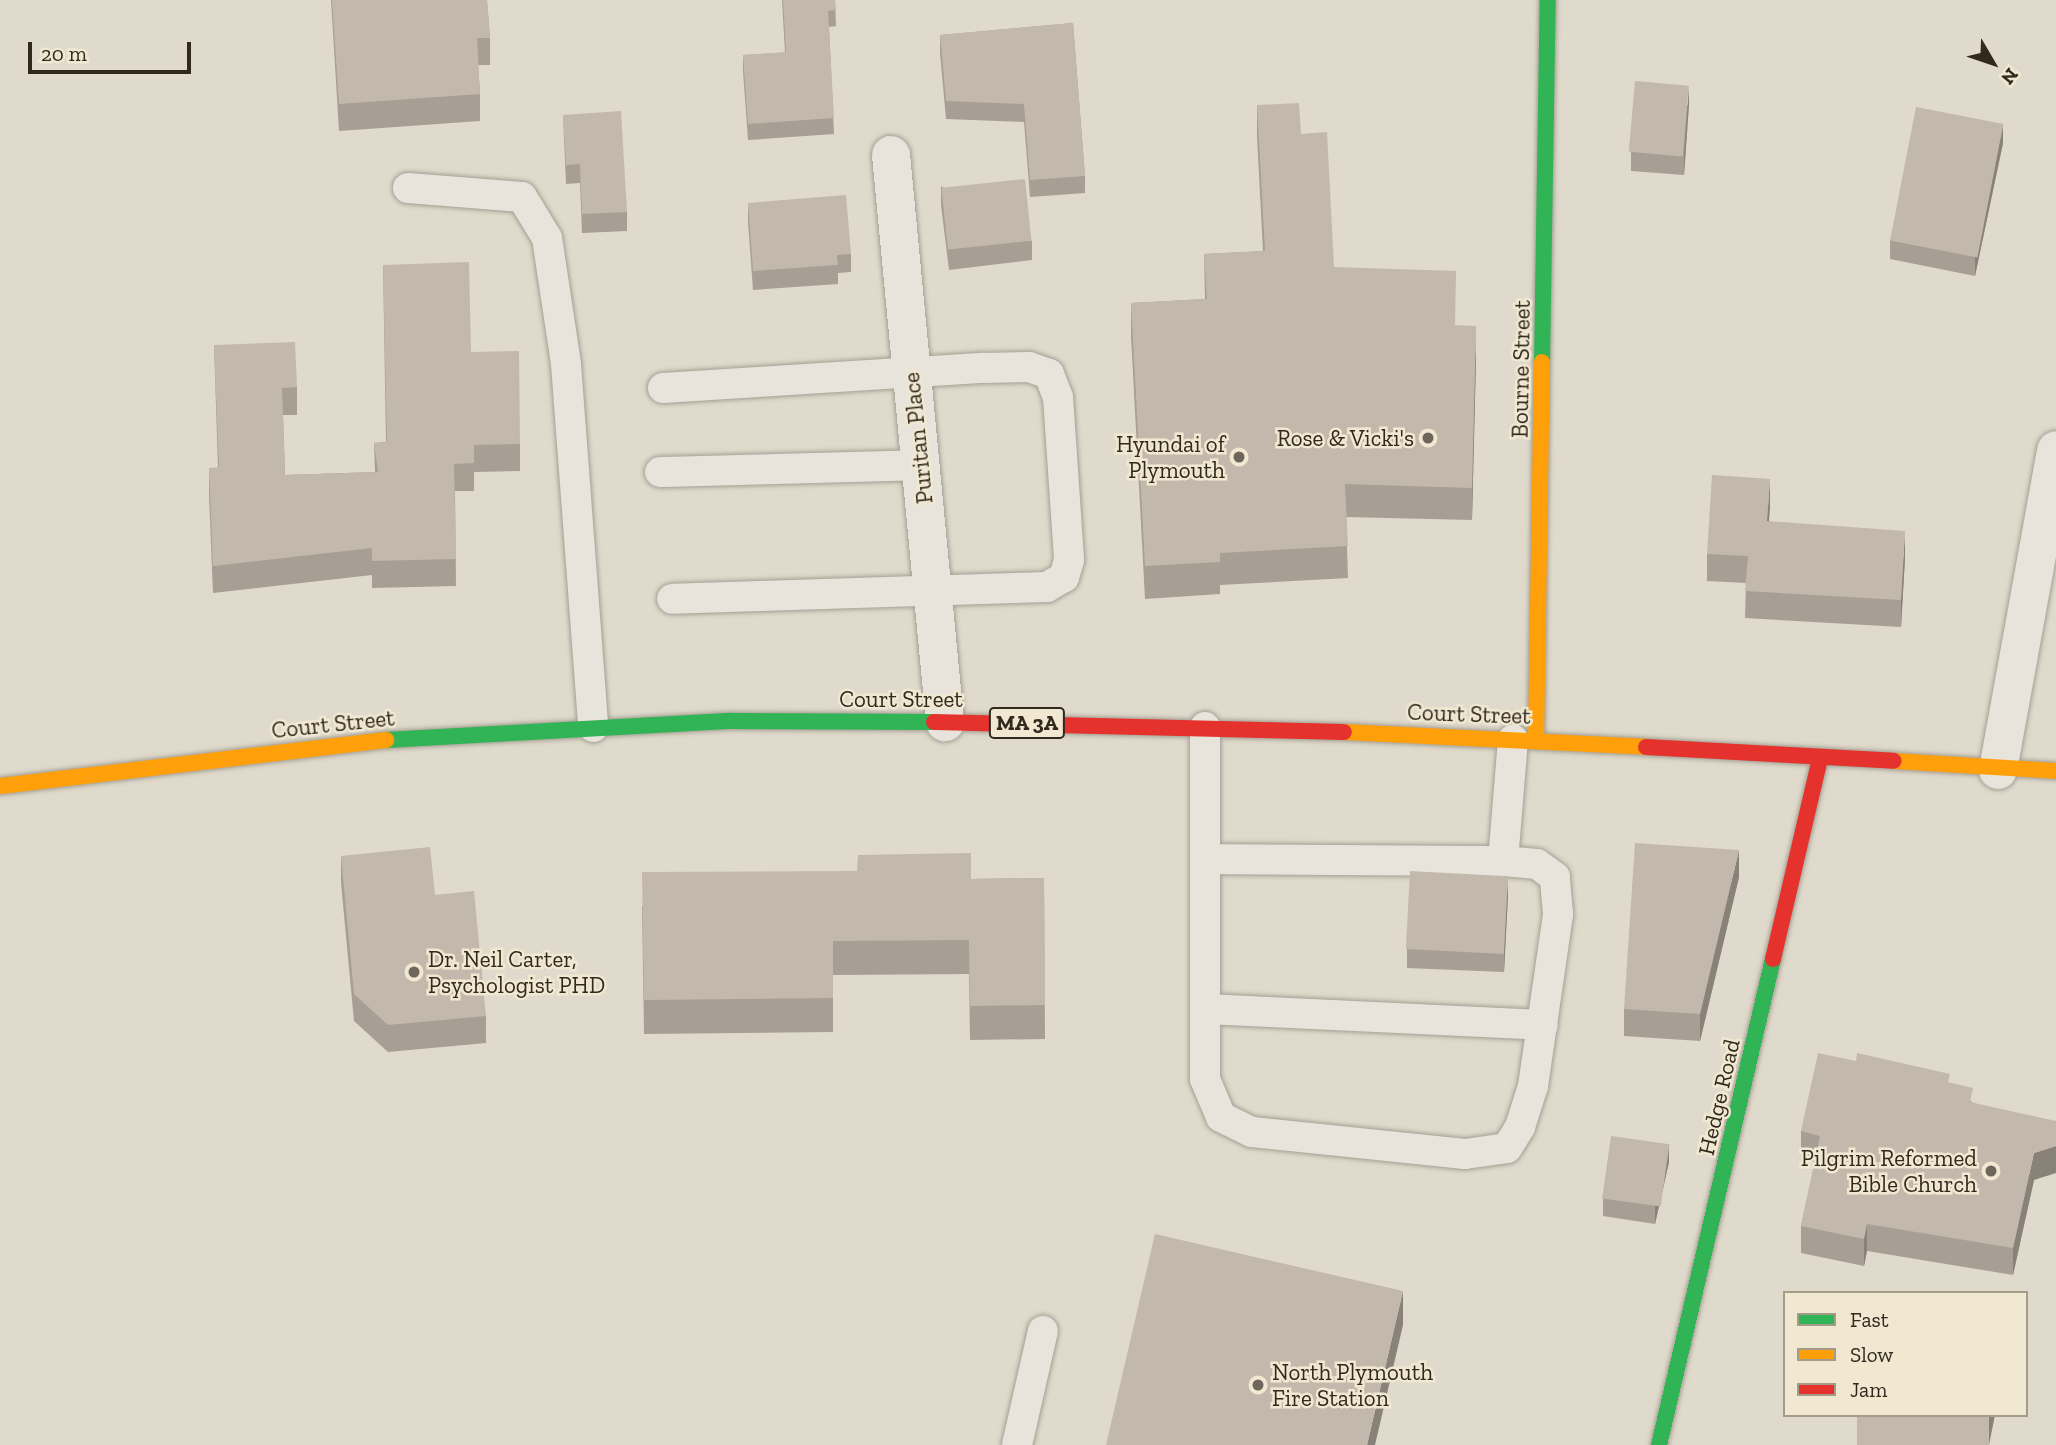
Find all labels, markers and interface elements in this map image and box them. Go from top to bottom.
scale bar [32,28,194,72]
north arrow [1958,28,2028,98]
text: 20 m [41,41,87,66]
text: N [1996,64,2023,89]
street label: Bourne Street [1506,300,1536,438]
street label: Puritan Place [897,371,939,505]
place label: Rose & Vicki's [1276,424,1414,452]
place label: Hyundai of Plymouth [1116,430,1225,484]
marker: Rose & Vicki's [1420,430,1436,446]
marker: Hyundai of Plymouth [1231,449,1247,465]
street label: Court Street [839,685,963,713]
street label: Court Street [1407,698,1531,730]
street label: Court Street [270,704,396,744]
road number: MA 3A [988,706,1066,740]
place label: Dr. Neil Carter, Psychologist PHD [428,945,605,999]
marker: Dr. Neil Carter, Psychologist PHD [406,964,422,980]
street label: Hedge Road [1692,1036,1746,1158]
place label: Pilgrim Reformed Bible Church [1801,1144,1977,1198]
marker: Pilgrim Reformed Bible Church [1983,1163,1999,1179]
legend [1783,1291,2028,1417]
text: Fast [1850,1307,1889,1332]
text: Slow [1850,1342,1893,1367]
place label: North Plymouth Fire Station [1272,1358,1433,1412]
marker: North Plymouth Fire Station [1250,1377,1266,1393]
text: Jam [1850,1377,1887,1402]

